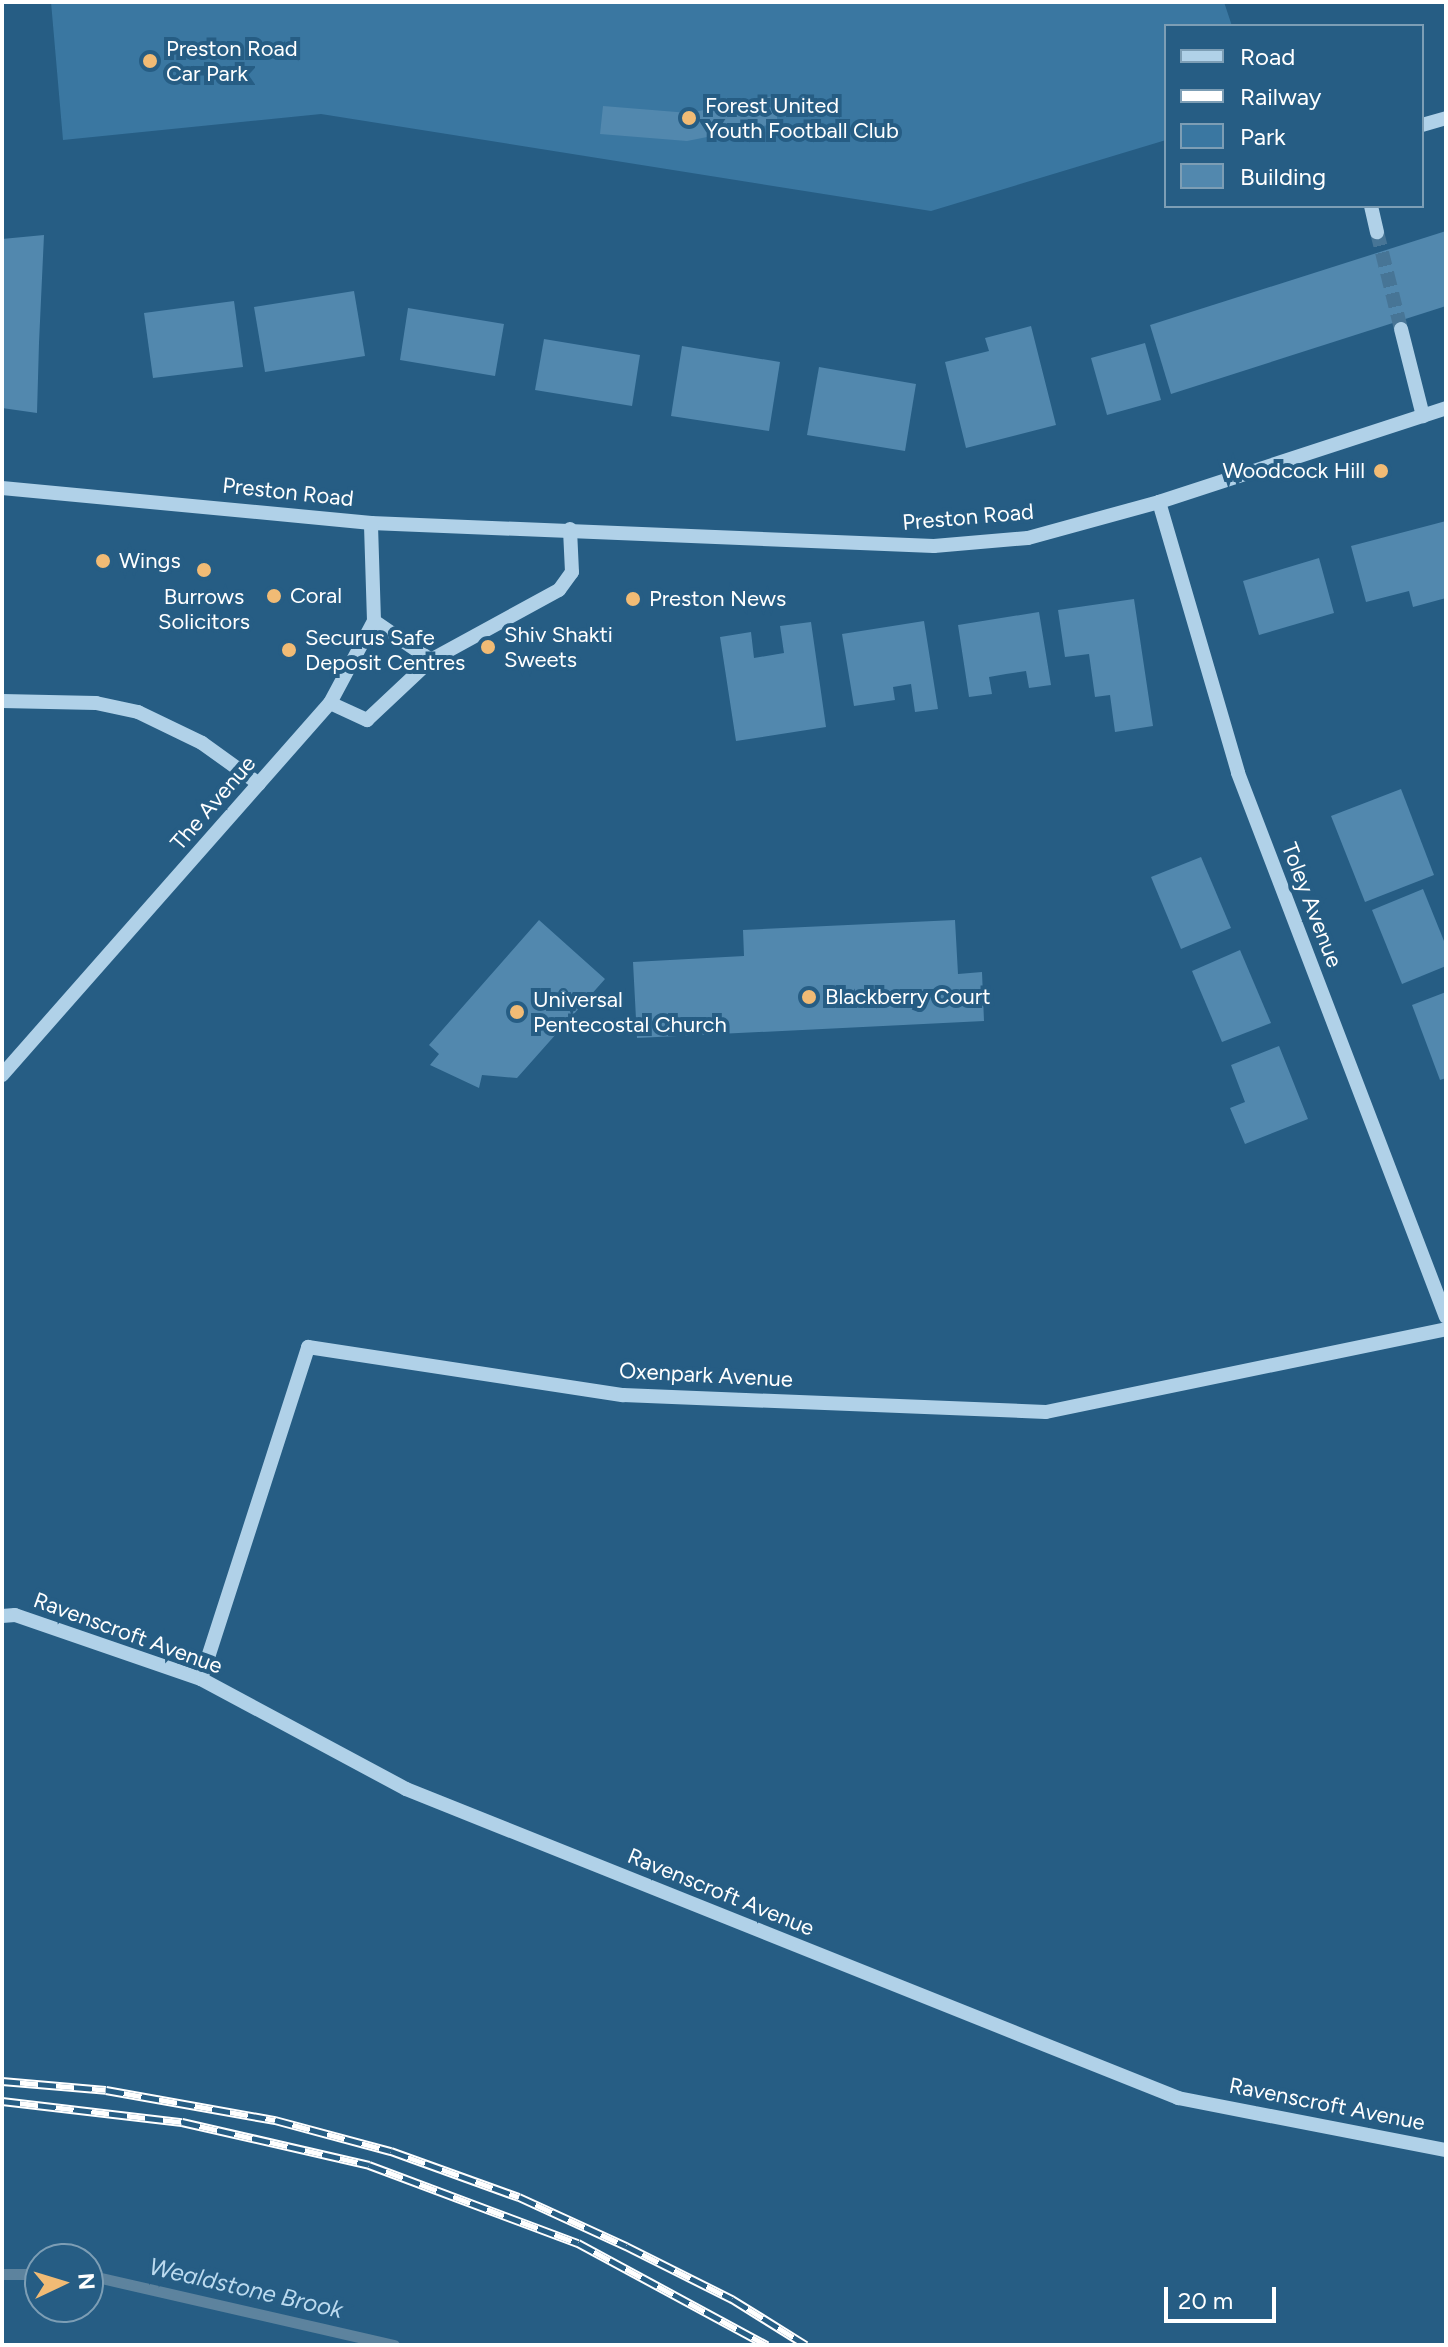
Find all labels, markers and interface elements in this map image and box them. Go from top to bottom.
legend [1164,24,1424,208]
place label: Preston Road Car Park [166,35,298,86]
text: Road [1240,42,1295,71]
marker: Preston Road Car Park [141,52,159,70]
text: Railway [1240,82,1321,111]
place label: Forest United Youth Football Club [705,92,899,144]
marker: Forest United Youth Football Club [680,109,698,127]
text: Park [1240,122,1286,151]
text: Building [1240,162,1326,191]
place label: Woodcock Hill [1222,458,1365,484]
marker: Woodcock Hill [1372,462,1390,480]
street label: Preston Road [221,472,355,512]
street label: Preston Road [901,498,1035,536]
place label: Wings [119,548,181,574]
marker: Wings [94,552,112,570]
marker: Burrows Solicitors [195,561,213,579]
place label: Burrows Solicitors [158,583,250,634]
place label: Coral [290,583,342,609]
place label: Preston News [649,586,786,612]
marker: Coral [265,587,283,605]
marker: Preston News [624,590,642,608]
place label: Shiv Shakti Sweets [504,621,613,672]
place label: Securus Safe Deposit Centres [305,624,465,676]
marker: Shiv Shakti Sweets [479,638,497,656]
marker: Securus Safe Deposit Centres [280,641,298,659]
street label: The Avenue [165,750,261,856]
street label: Toley Avenue [1276,839,1348,971]
place label: Blackberry Court [825,984,991,1010]
place label: Universal Pentecostal Church [533,986,727,1038]
marker: Blackberry Court [800,988,818,1006]
marker: Universal Pentecostal Church [508,1003,526,1021]
street label: Oxenpark Avenue [618,1357,794,1393]
street label: Ravenscroft Avenue [30,1587,226,1679]
street label: Ravenscroft Avenue [624,1843,818,1941]
street label: Ravenscroft Avenue [1227,2072,1427,2136]
north arrow [24,2243,104,2323]
water label: Wealdstone Brook [146,2252,346,2324]
scale bar [1168,2271,1280,2321]
text: N [72,2272,101,2291]
text: 20 m [1178,2286,1233,2315]

